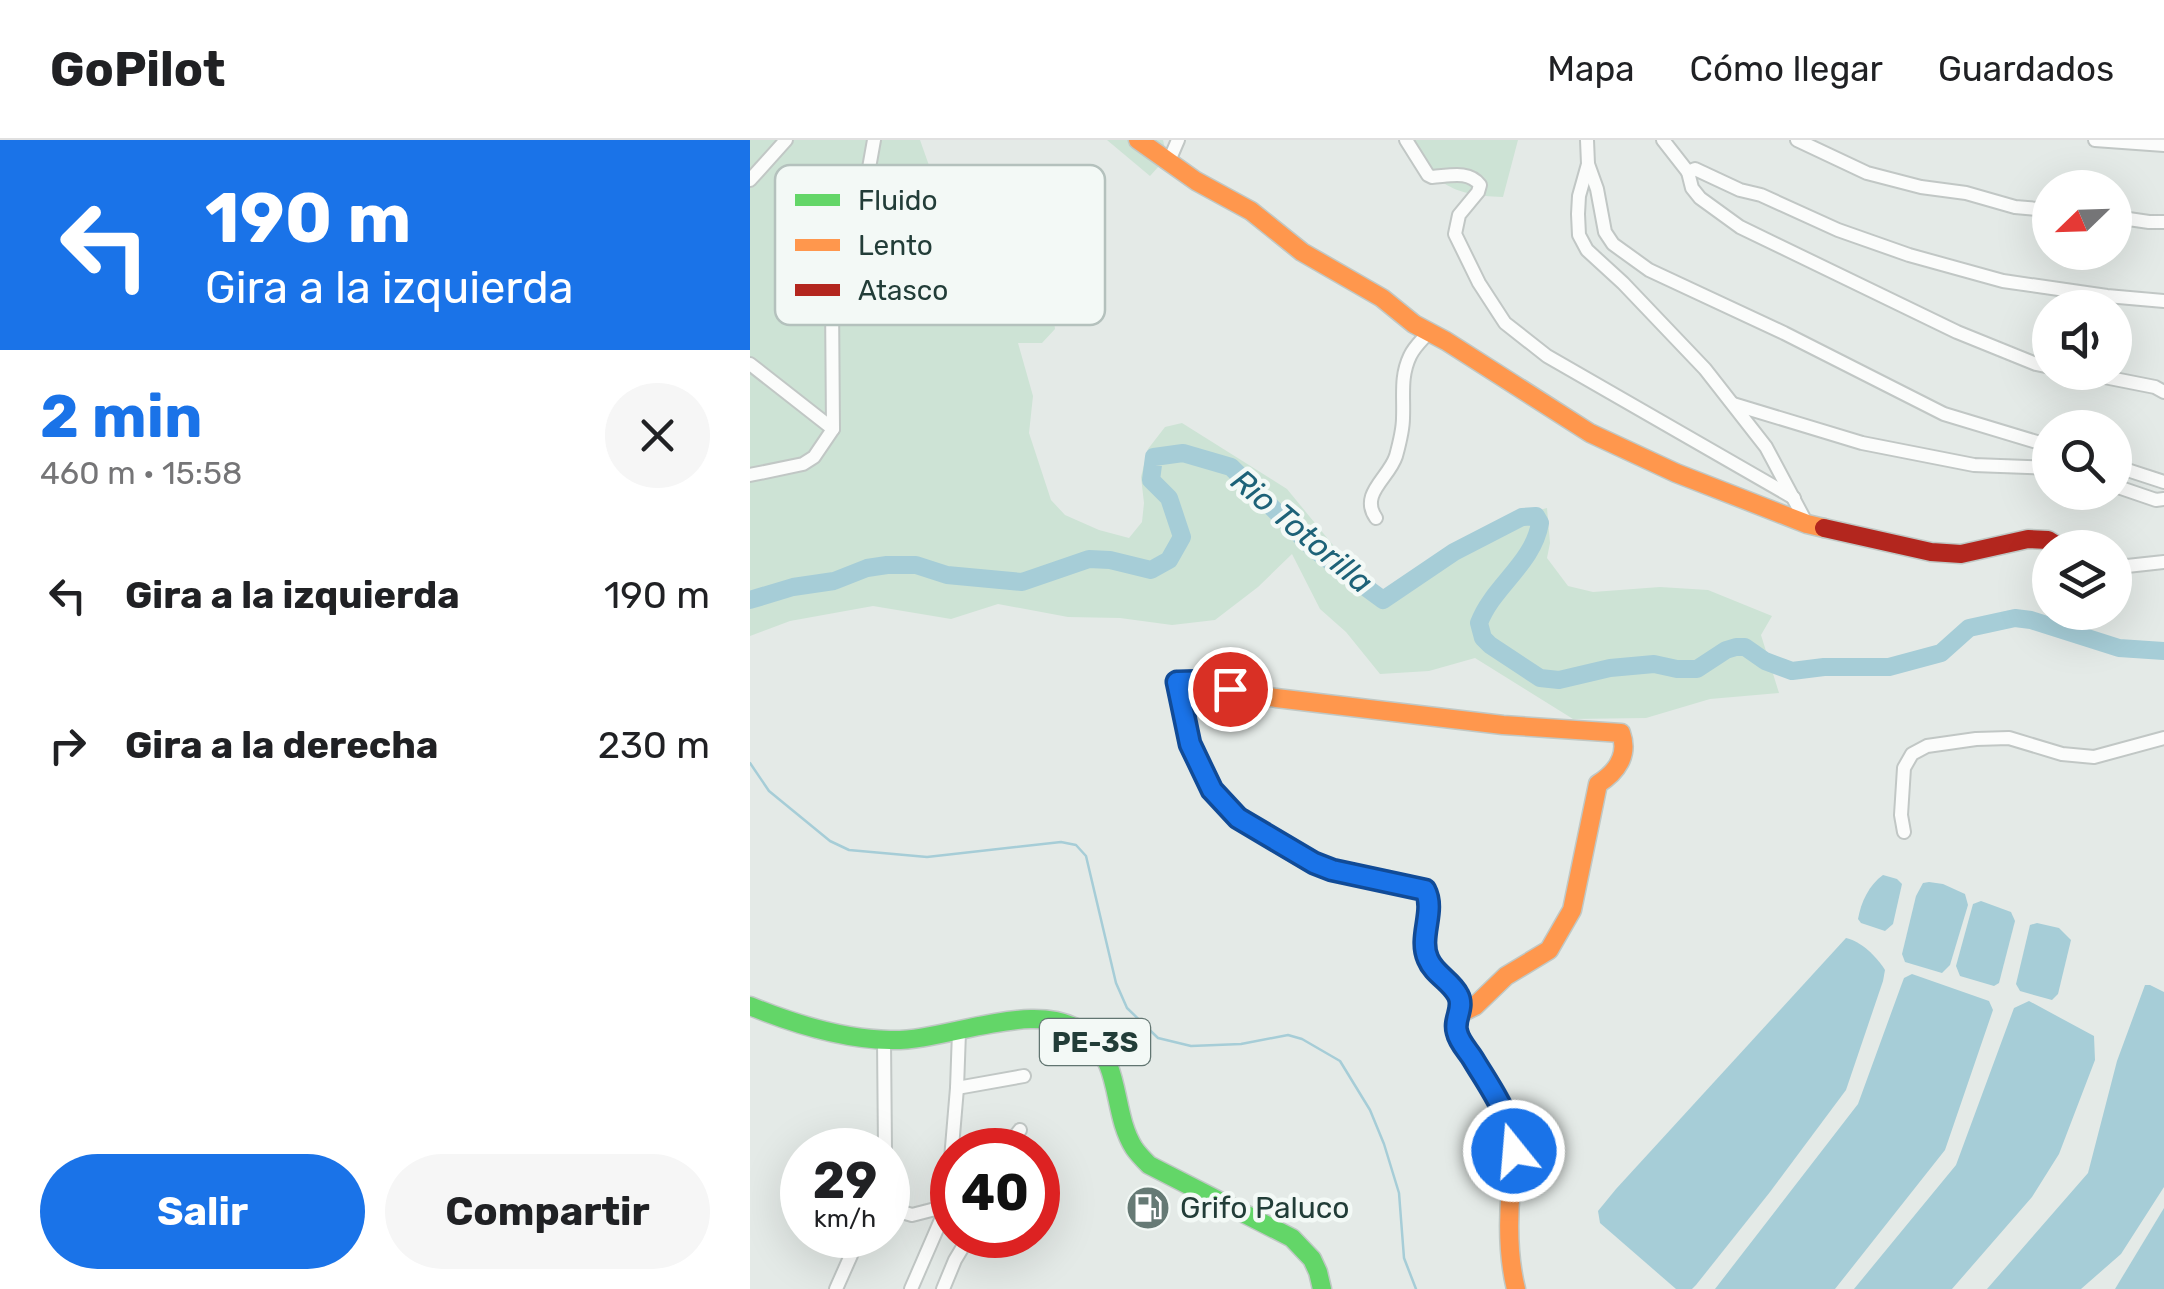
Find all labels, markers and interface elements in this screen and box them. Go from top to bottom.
text: GoPilot [50,41,225,98]
text: Mapa [1547,48,1635,90]
text: Cómo llegar [1690,48,1883,90]
text: Guardados [1938,48,2114,90]
legend [775,165,1105,325]
north arrow [2032,170,2132,270]
map controls [2032,170,2132,630]
text: 190 m [205,177,411,260]
icon: left [40,180,170,310]
text: Fluido [858,184,938,217]
text: Lento [858,229,933,262]
text: Gira a la izquierda [205,261,574,314]
text: Atasco [858,274,948,307]
button: sound [2032,290,2132,390]
text: 2 min [40,381,202,452]
button: close [605,383,710,488]
button: search [2032,410,2132,510]
text: 460 m · 15:58 [40,454,242,492]
water label: Rio Totorilla [1224,461,1380,601]
button: layers [2032,530,2132,630]
icon: left [40,568,95,623]
text: Gira a la izquierda [125,572,460,618]
text: 190 m [604,572,710,618]
pin [1188,647,1273,732]
icon: arrive [1203,662,1258,717]
icon: right [40,718,95,773]
text: Gira a la derecha [125,722,438,768]
text: 230 m [598,722,710,768]
road number: PE-3S [1040,1019,1150,1065]
position arrow [1462,1099,1566,1203]
speed limit sign: 40 [930,1128,1060,1258]
text: 29 [813,1151,877,1211]
button: Salir [40,1154,365,1269]
button: Compartir [385,1154,710,1269]
fuel station icon: Grifo Paluco [1125,1185,1171,1231]
place label: Grifo Paluco [1180,1190,1350,1226]
text: km/h [814,1204,876,1233]

